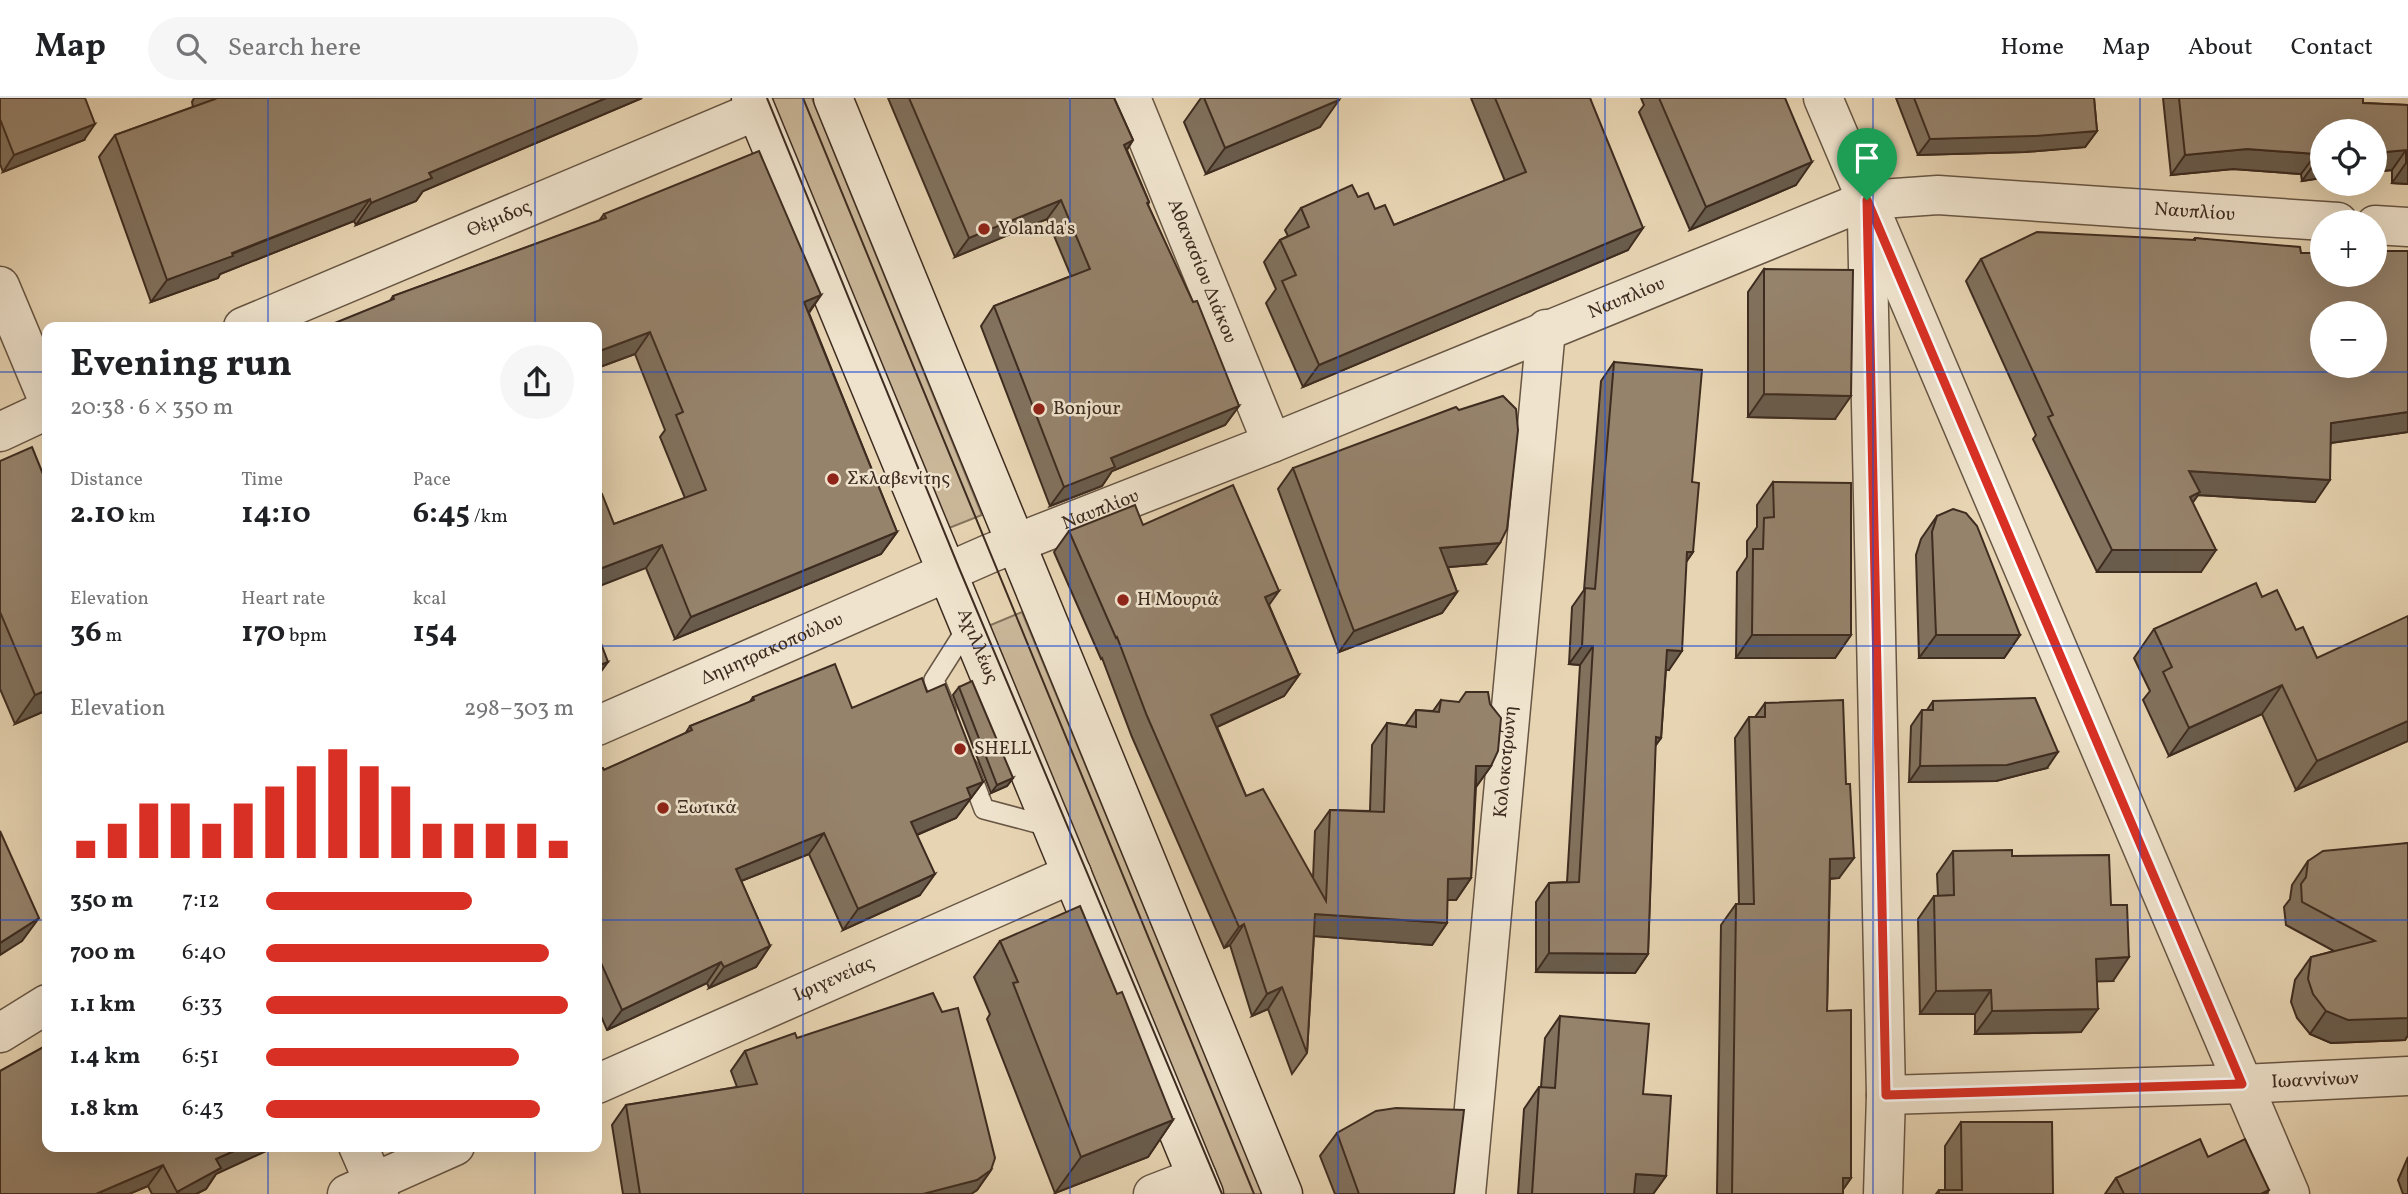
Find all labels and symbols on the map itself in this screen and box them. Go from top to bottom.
pin [1837,128,1897,200]
street label: Θέμιδος [463,194,535,244]
street label: Αθανασίου Διάκου [1161,195,1243,347]
street label: Ναυπλίου [2153,197,2236,228]
place label: Yolanda's [998,216,1075,242]
marker: Yolanda's [976,221,992,237]
street label: Ναυπλίου [1584,271,1669,326]
place label: Bonjour [1053,396,1120,422]
marker: Bonjour [1031,401,1047,417]
place label: Σκλαβενίτης [847,466,950,492]
marker: Σκλαβενίτης [825,471,841,487]
street label: Ναυπλίου [1058,483,1143,537]
place label: Η Μουριά [1137,587,1219,613]
marker: Η Μουριά [1115,592,1131,608]
street label: Αχιλλέως [950,605,1005,687]
street label: Δημητρακοπούλου [697,607,847,692]
street label: Κολοκοτρώνη [1488,704,1524,819]
place label: SHELL [974,736,1032,762]
marker: SHELL [952,741,968,757]
place label: Ξωτικά [677,795,737,821]
marker: Ξωτικά [655,800,671,816]
street label: Ιφιγενείας [789,950,878,1009]
street label: Ιωαννίνων [2271,1065,2359,1096]

